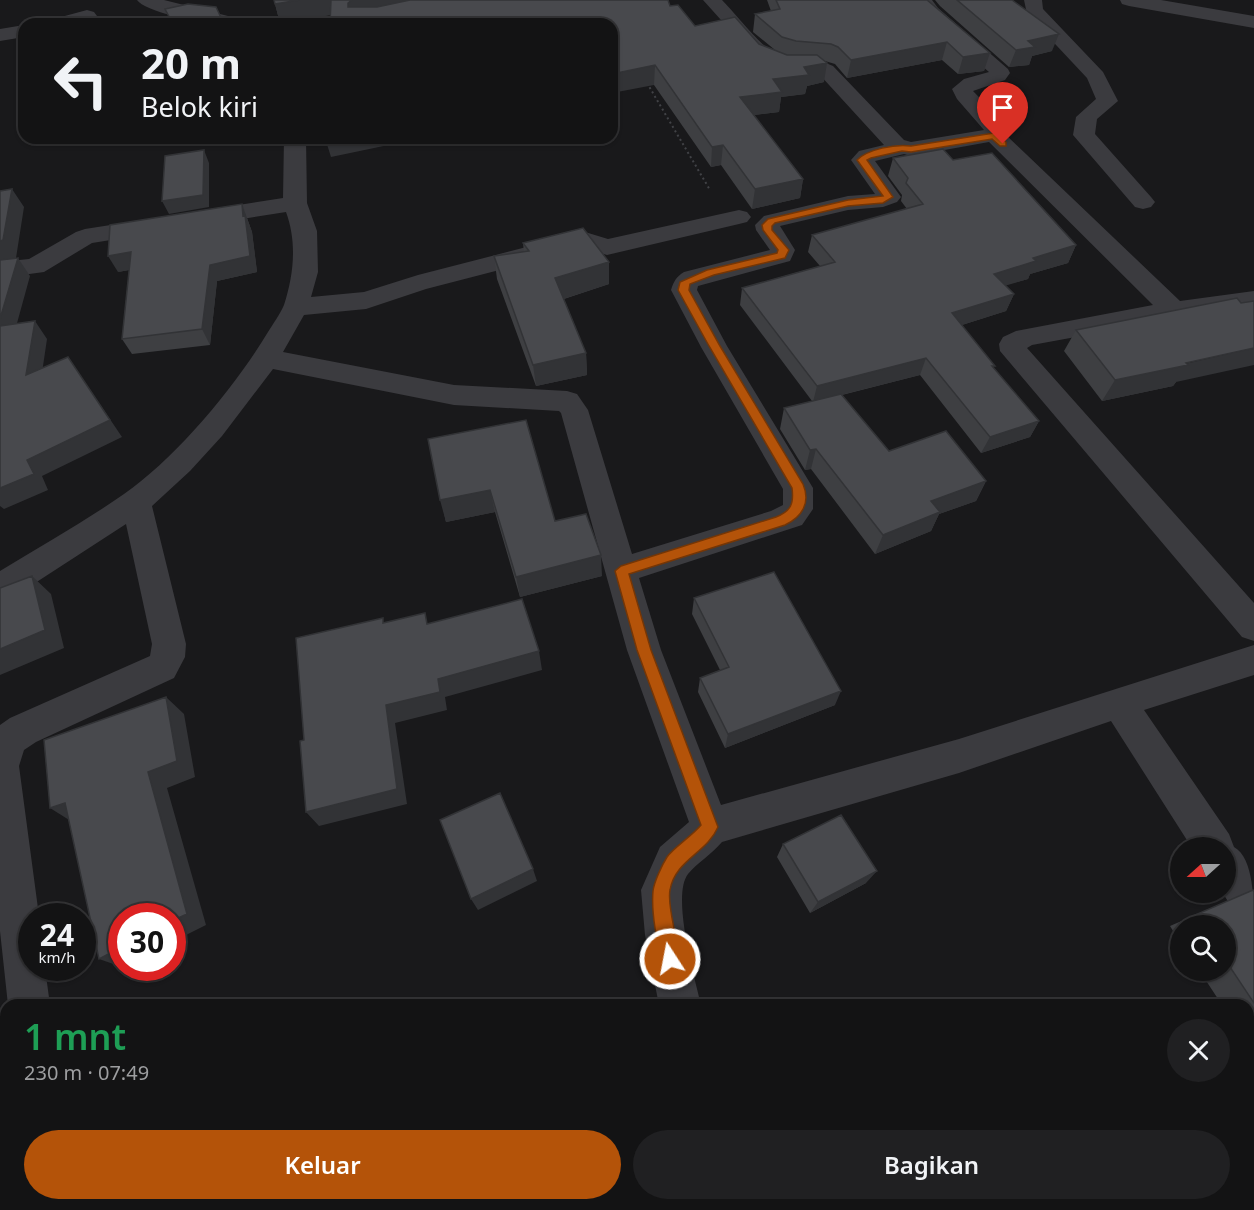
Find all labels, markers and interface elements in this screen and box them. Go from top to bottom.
text: 20 m [141,34,241,91]
icon: left [42,42,120,120]
pin [977,82,1028,144]
text: Belok kiri [141,88,258,125]
icon: arrive [986,91,1019,124]
north arrow [1170,837,1236,903]
map controls [1170,837,1236,981]
speed limit sign: 30 [108,903,186,981]
text: 24 [40,914,74,955]
button: search [1170,915,1236,981]
position arrow [638,927,702,991]
text: km/h [39,947,75,967]
text: 1 mnt [24,1012,126,1061]
button: close [1167,1019,1230,1082]
text: 230 m · 07:49 [24,1059,149,1086]
button: Keluar [24,1130,621,1199]
button: Bagikan [633,1130,1230,1199]

